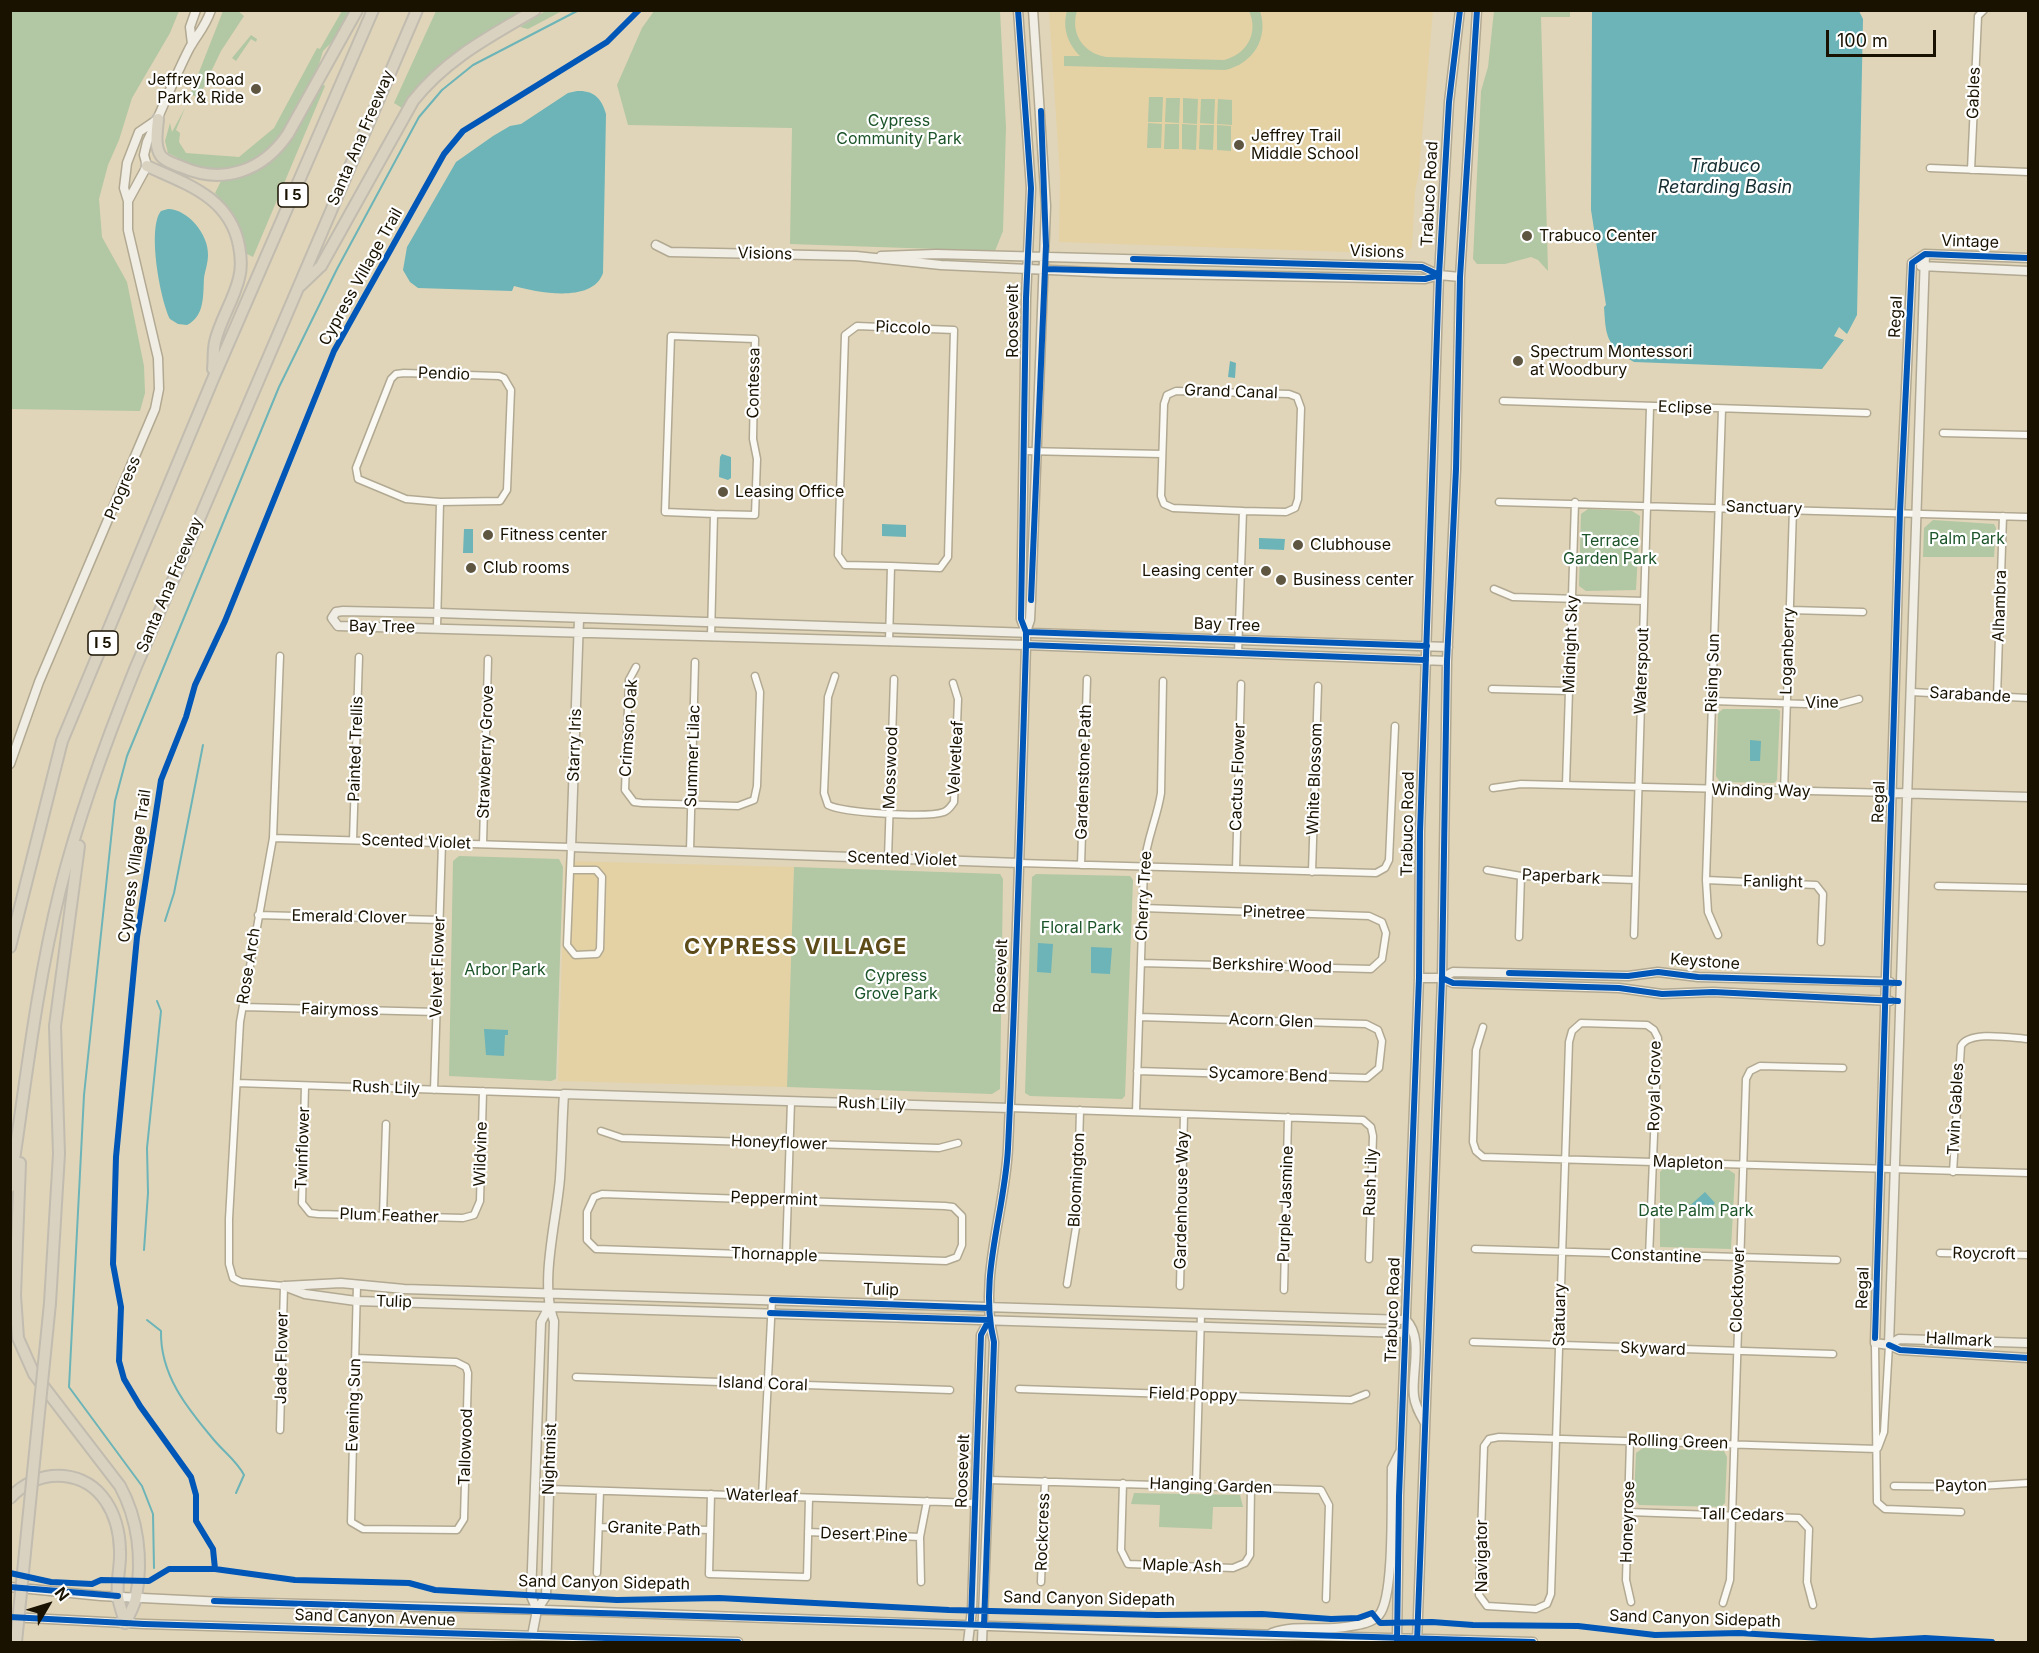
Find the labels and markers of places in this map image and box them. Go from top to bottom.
place label: Jeffrey Road Park & Ride [147,70,244,108]
marker: Jeffrey Road Park & Ride [249,82,263,96]
place label: Jeffrey Trail Middle School [1251,126,1359,164]
marker: Jeffrey Trail Middle School [1232,138,1246,152]
place label: Trabuco Center [1539,226,1657,246]
marker: Trabuco Center [1520,229,1534,243]
place label: Spectrum Montessori at Woodbury [1530,342,1692,380]
marker: Spectrum Montessori at Woodbury [1511,354,1525,368]
place label: Leasing Office [735,482,844,502]
marker: Leasing Office [716,485,730,499]
place label: Fitness center [500,525,607,545]
marker: Fitness center [481,528,495,542]
place label: Clubhouse [1310,535,1391,555]
marker: Clubhouse [1291,538,1305,552]
place label: Club rooms [483,558,570,578]
marker: Club rooms [464,561,478,575]
place label: Leasing center [1142,561,1254,581]
marker: Leasing center [1259,564,1273,578]
place label: Business center [1293,570,1414,590]
marker: Business center [1274,573,1288,587]

